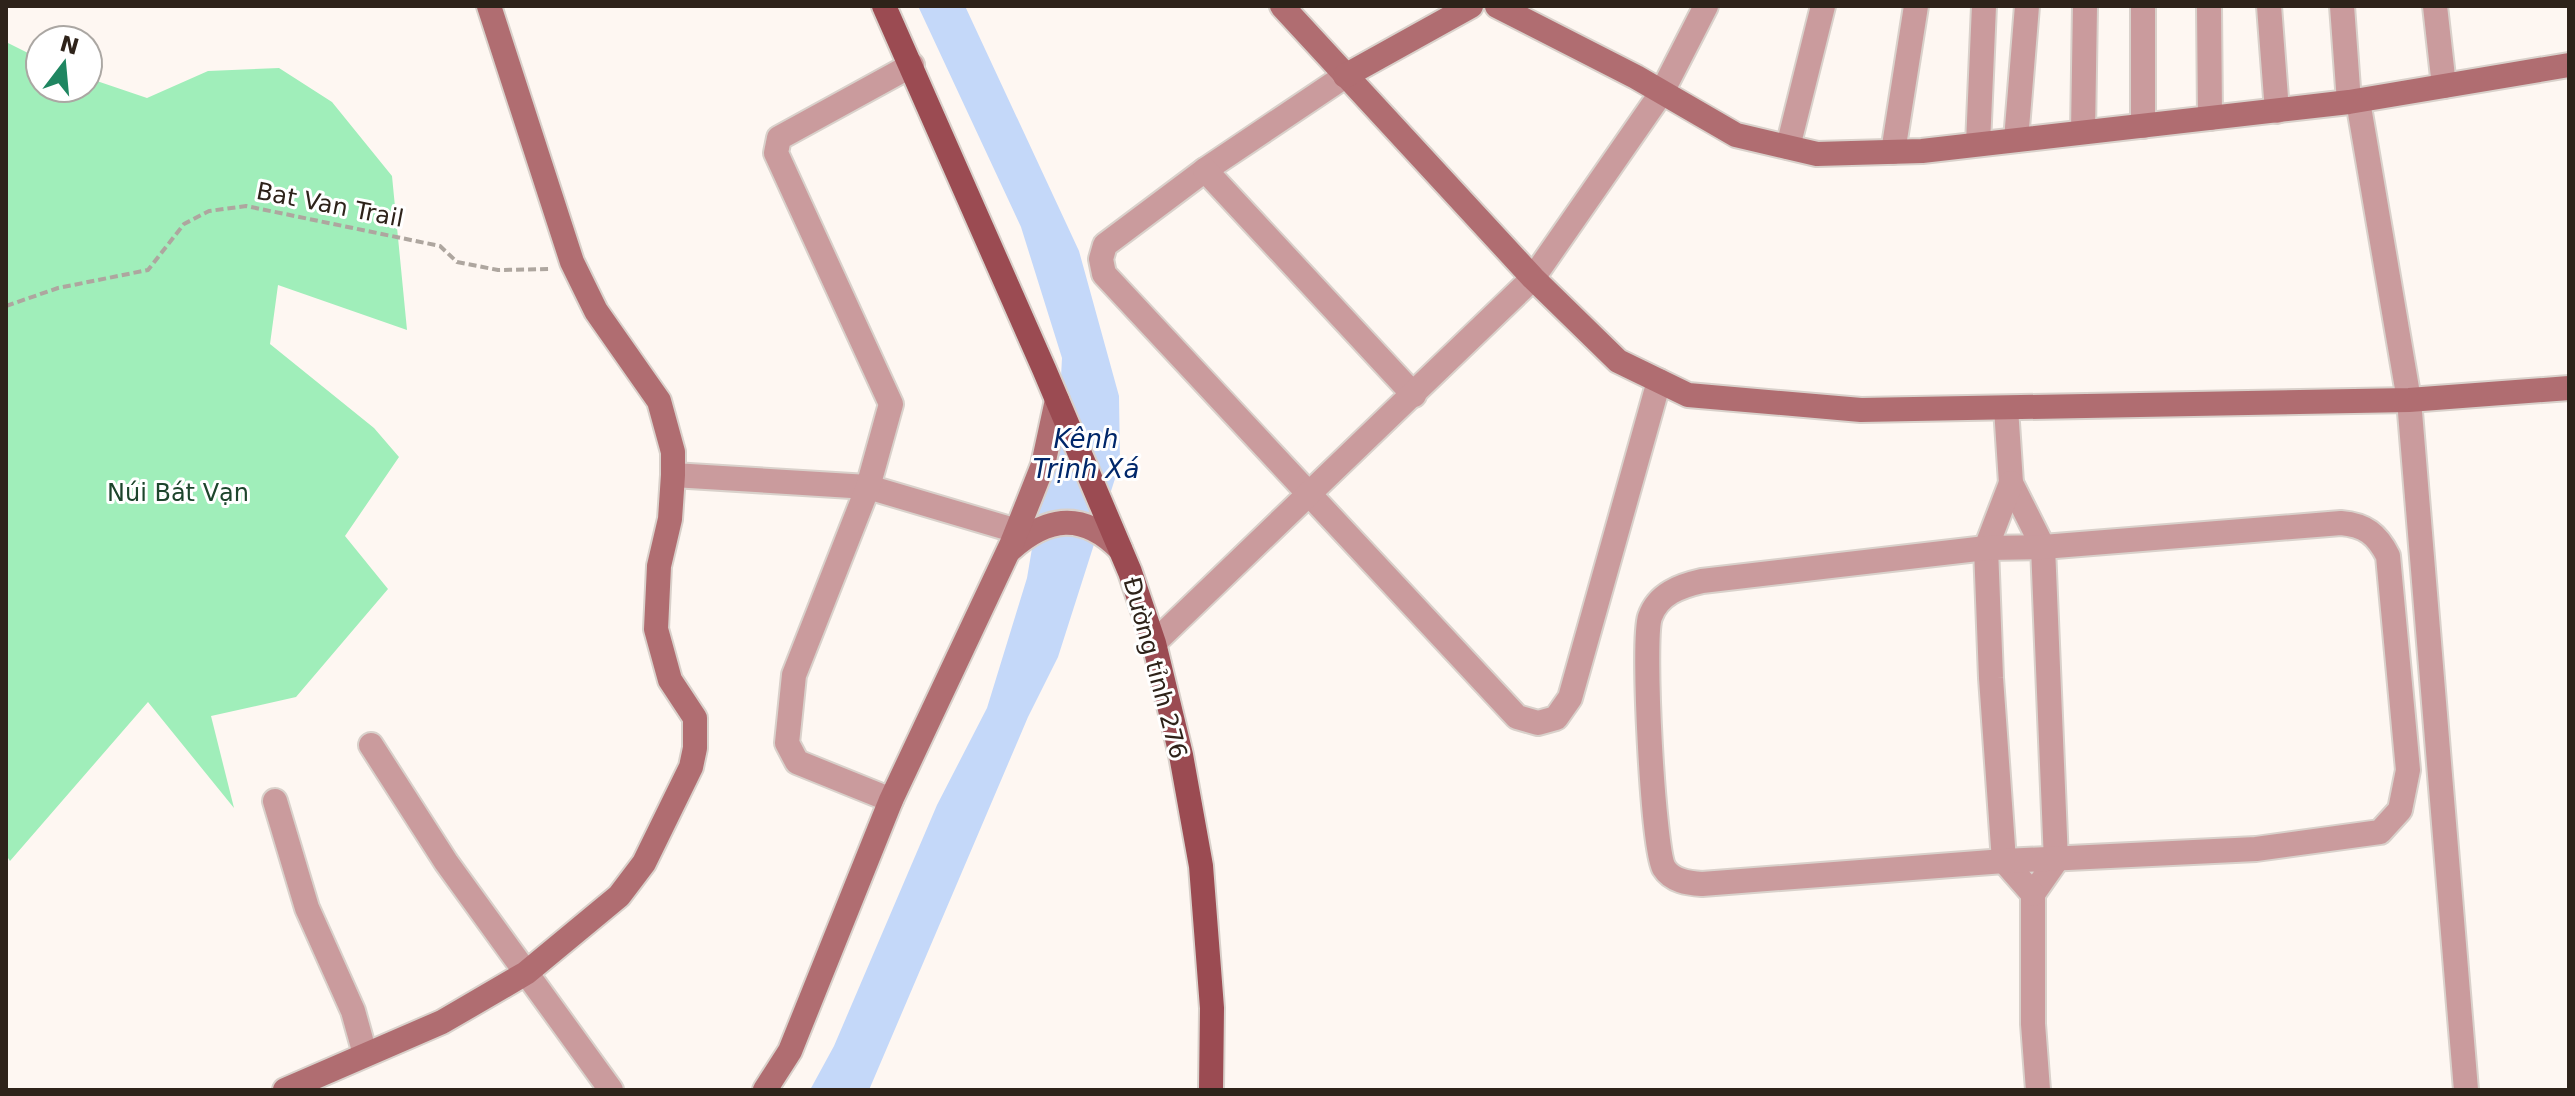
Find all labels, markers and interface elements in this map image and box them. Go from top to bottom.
north arrow [24,24,104,104]
text: N [57,31,82,60]
street label: Bat Van Trail [254,177,406,233]
water label: Kênh Trịnh Xá [1033,424,1139,484]
park label: Núi Bát Vạn [107,479,249,507]
street label: Đường tỉnh 276 [1117,574,1193,762]

